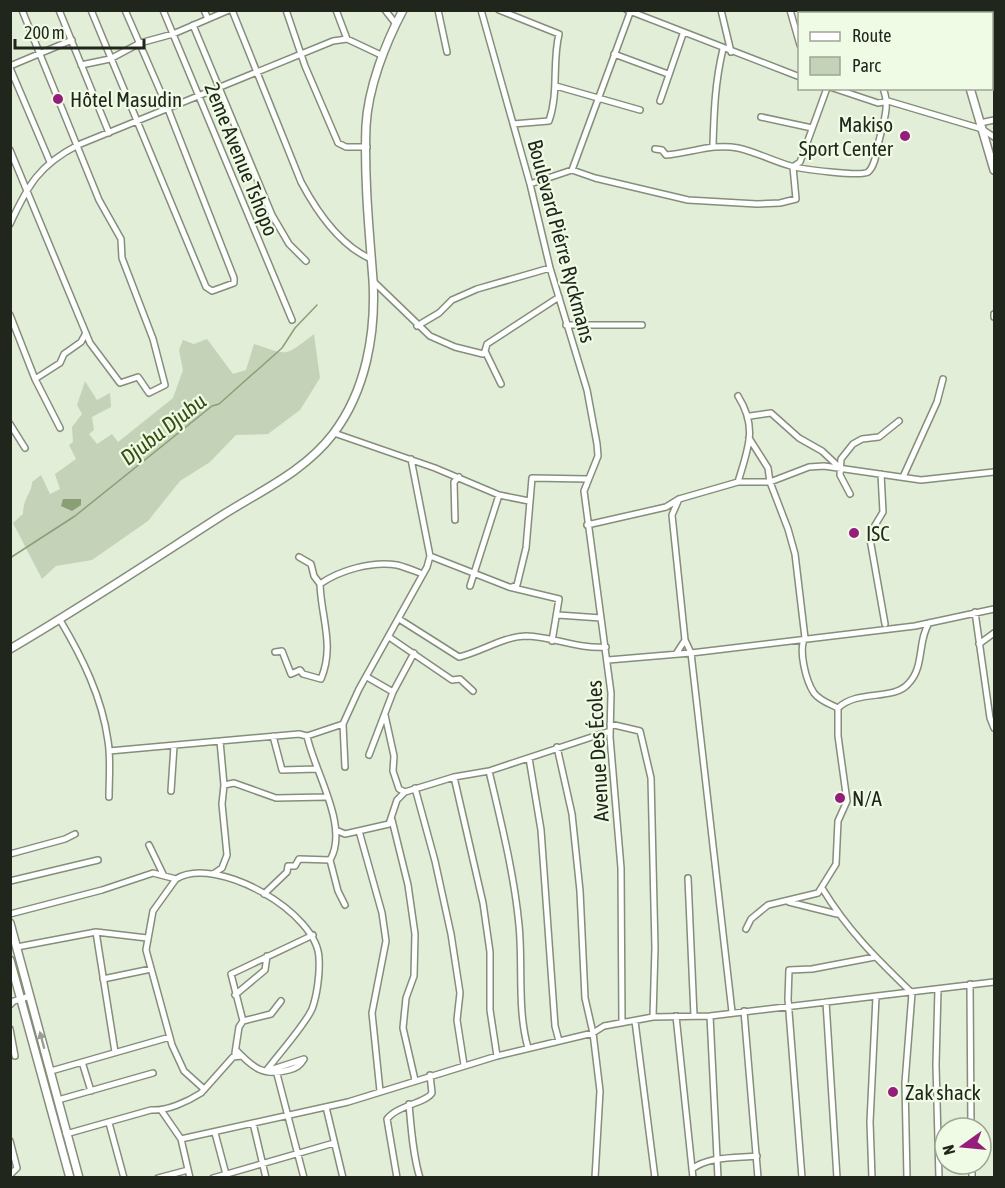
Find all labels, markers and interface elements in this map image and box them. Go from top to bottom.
scale bar [15,12,144,50]
legend [798,12,993,90]
text: 200 m [24,22,65,43]
text: Route [852,25,891,46]
text: Parc [852,55,881,76]
street label: 2eme Avenue Tshopo [200,79,284,239]
place label: Hôtel Masudin [70,87,182,111]
marker: Hôtel Masudin [51,92,65,106]
place label: Makiso Sport Center [799,112,894,160]
marker: Makiso Sport Center [898,129,912,143]
street label: Boulevard Piérre Ryckmans [523,137,601,345]
water label: Djubu Djubu [115,387,211,470]
place label: ISC [866,521,890,545]
marker: ISC [847,526,861,540]
street label: Avenue Des Écoles [581,680,613,822]
place label: N/A [852,786,882,810]
marker: N/A [833,791,847,805]
one-way arrow [37,1031,46,1049]
place label: Zak shack [905,1080,981,1104]
marker: Zak shack [886,1085,900,1099]
north arrow [933,1116,993,1176]
text: N [939,1143,958,1157]

